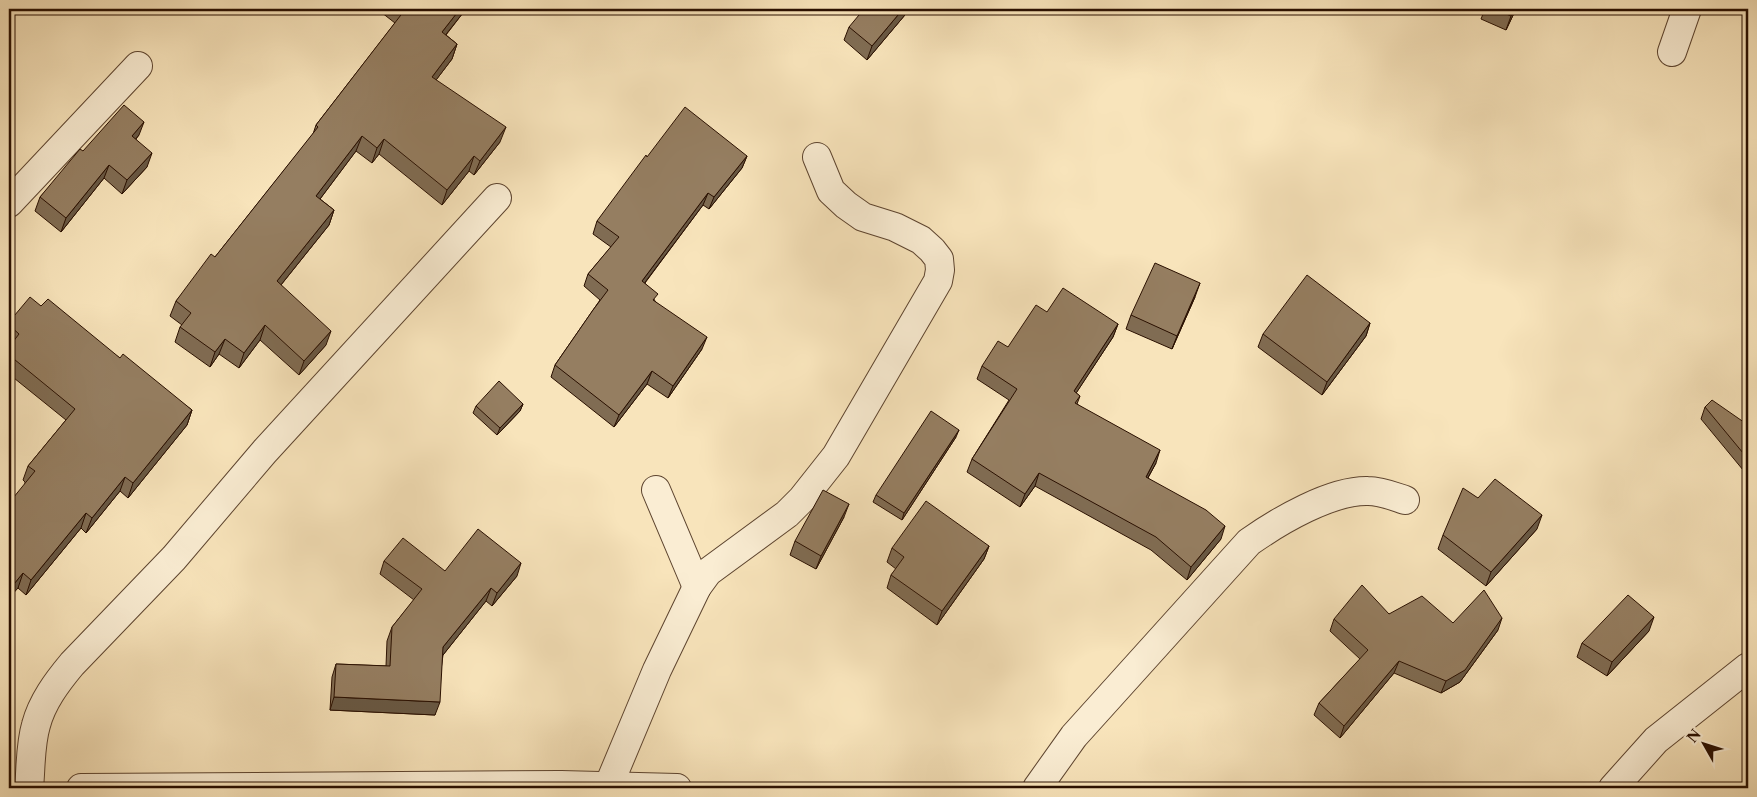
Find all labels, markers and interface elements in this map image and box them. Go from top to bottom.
north arrow [1680,720,1730,770]
text: N [1683,725,1705,746]

